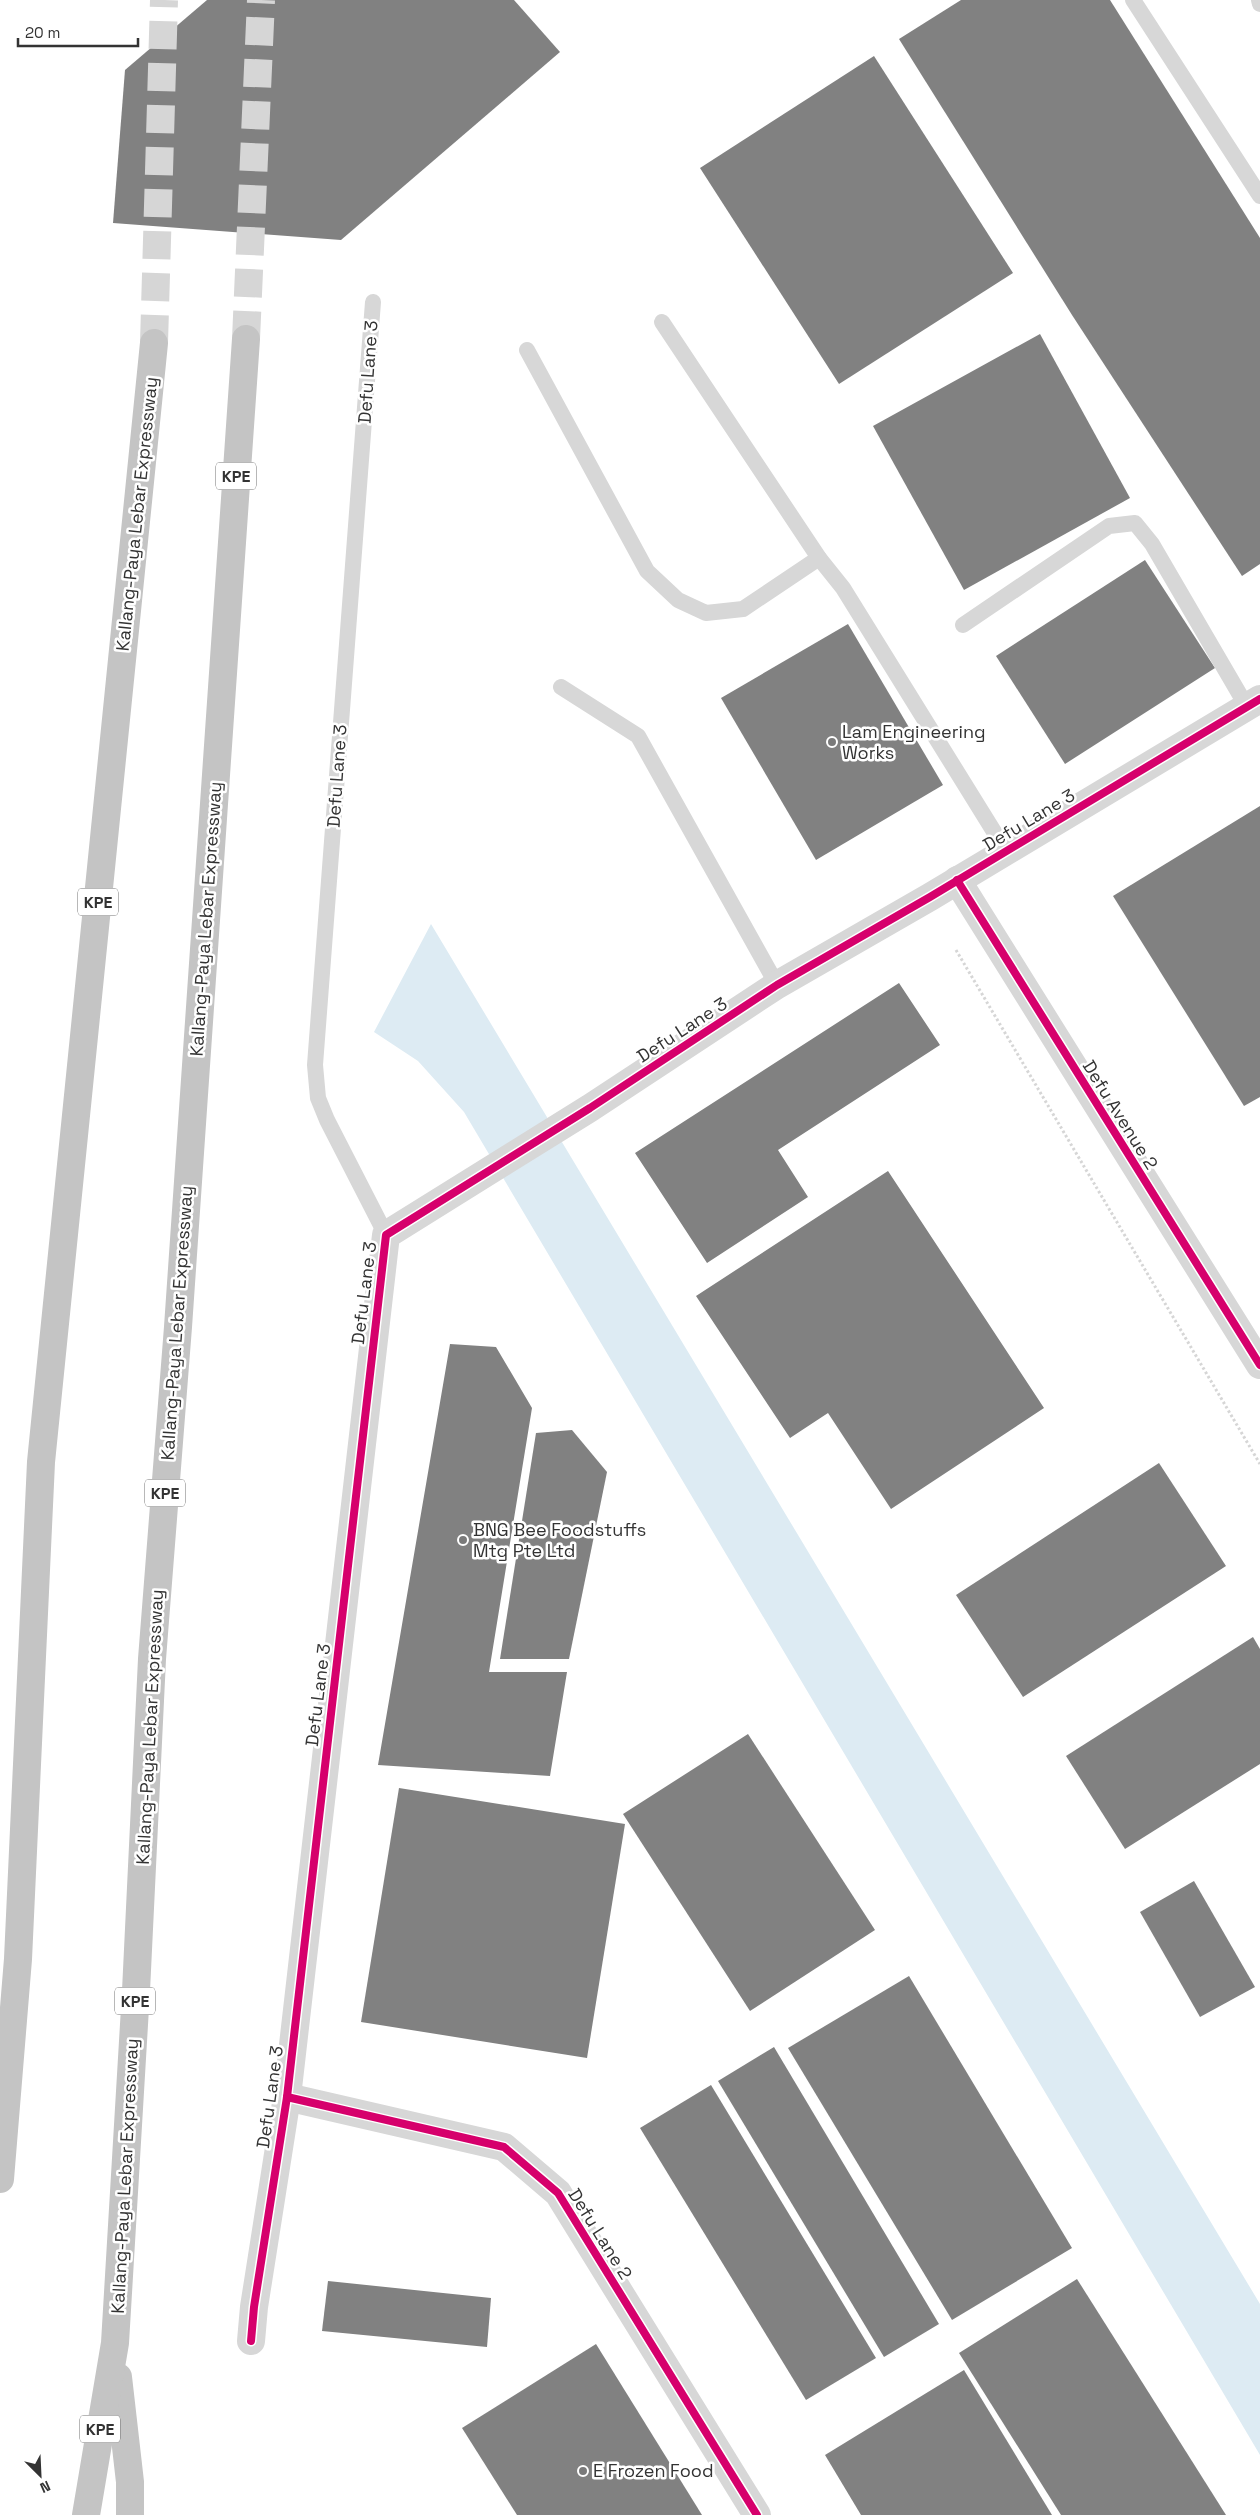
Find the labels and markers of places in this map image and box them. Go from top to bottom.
place label: Lam Engineering Works [842,720,986,764]
marker: Lam Engineering Works [826,736,838,748]
place label: BNG Bee Foodstuffs Mtg Pte Ltd [473,1518,646,1562]
marker: BNG Bee Foodstuffs Mtg Pte Ltd [457,1534,469,1546]
place label: E Frozen Food [593,2459,714,2482]
marker: E Frozen Food [577,2465,589,2477]

